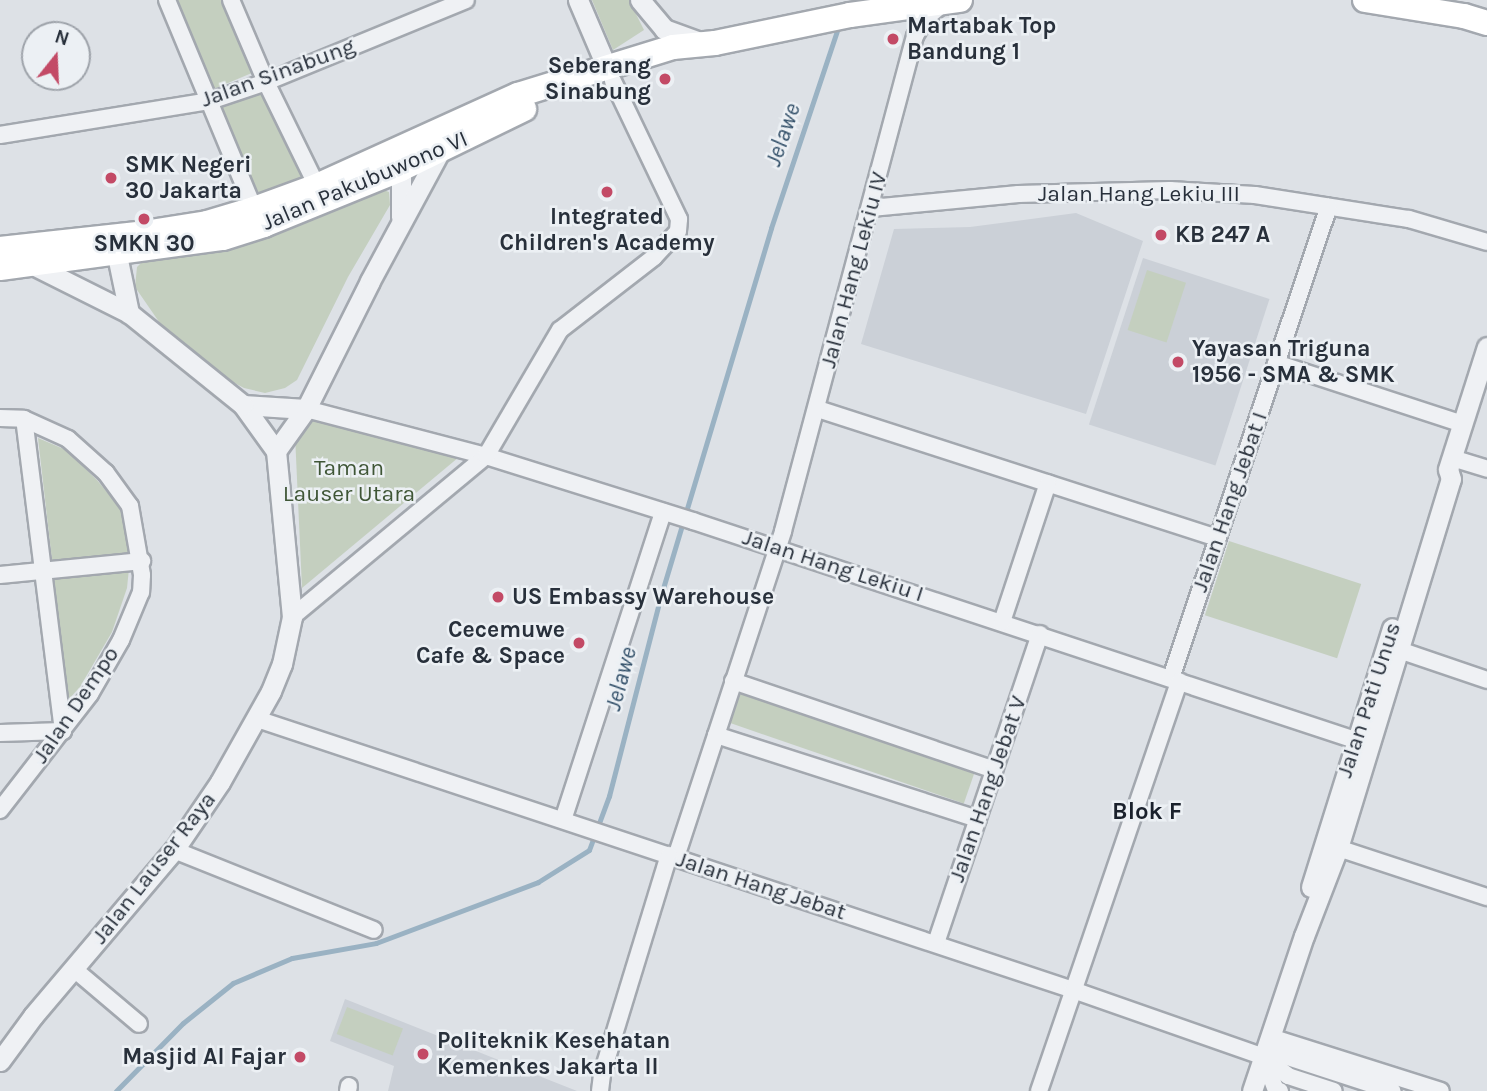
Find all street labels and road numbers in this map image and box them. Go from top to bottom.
street label: Jalan Sinabung [197,32,359,114]
street label: Jalan Pakubuwono VI [258,125,472,237]
street label: Jalan Hang Lekiu IV [815,169,893,371]
street label: Jalan Hang Lekiu III [1038,180,1240,208]
street label: Jalan Hang Jebat I [1186,408,1274,596]
street label: Jalan Hang Lekiu I [739,524,927,608]
street label: Jalan Pati Unus [1331,619,1407,781]
street label: Jalan Dempo [27,641,125,769]
street label: Jalan Hang Jebat V [943,692,1033,886]
street label: Jalan Lauser Raya [86,786,222,950]
street label: Jalan Hang Jebat [673,846,849,926]

